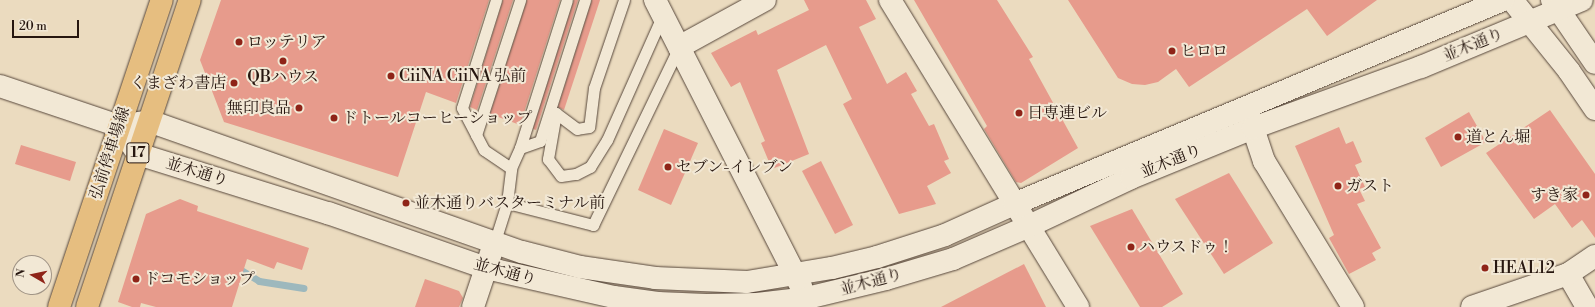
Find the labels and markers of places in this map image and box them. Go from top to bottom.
place label: ロッテリア [247,32,327,52]
marker: ロッテリア [234,37,244,47]
place label: ヒロロ [1180,41,1228,61]
marker: ヒロロ [1167,46,1177,56]
marker: QBハウス [278,56,288,66]
place label: CiiNA CiiNA 弘前 [399,66,526,86]
place label: QBハウス [247,67,319,87]
marker: CiiNA CiiNA 弘前 [386,71,396,81]
place label: くまざわ書店 [130,73,226,93]
marker: くまざわ書店 [229,78,239,88]
place label: 無印良品 [227,98,291,118]
marker: 無印良品 [294,103,304,113]
place label: 日専連ビル [1027,103,1107,123]
place label: ドトールコーヒーショップ [342,108,533,128]
marker: 日専連ビル [1014,108,1024,118]
marker: ドトールコーヒーショップ [329,113,339,123]
place label: 道とん堀 [1466,127,1530,147]
marker: 道とん堀 [1453,132,1463,142]
place label: セブン-イレブン [676,157,794,177]
marker: セブン-イレブン [663,162,673,172]
place label: ガスト [1346,176,1394,196]
marker: ガスト [1333,181,1343,191]
place label: すき家 [1530,185,1578,205]
marker: すき家 [1581,190,1591,200]
place label: 並木通りバスターミナル前 [414,193,606,213]
marker: 並木通りバスターミナル前 [401,198,411,208]
place label: ハウスドゥ！ [1139,237,1235,257]
marker: ハウスドゥ！ [1126,242,1136,252]
place label: HEAL12 [1493,258,1555,278]
marker: HEAL12 [1480,263,1490,273]
place label: ドコモショップ [144,269,256,289]
marker: ドコモショップ [131,274,141,284]

